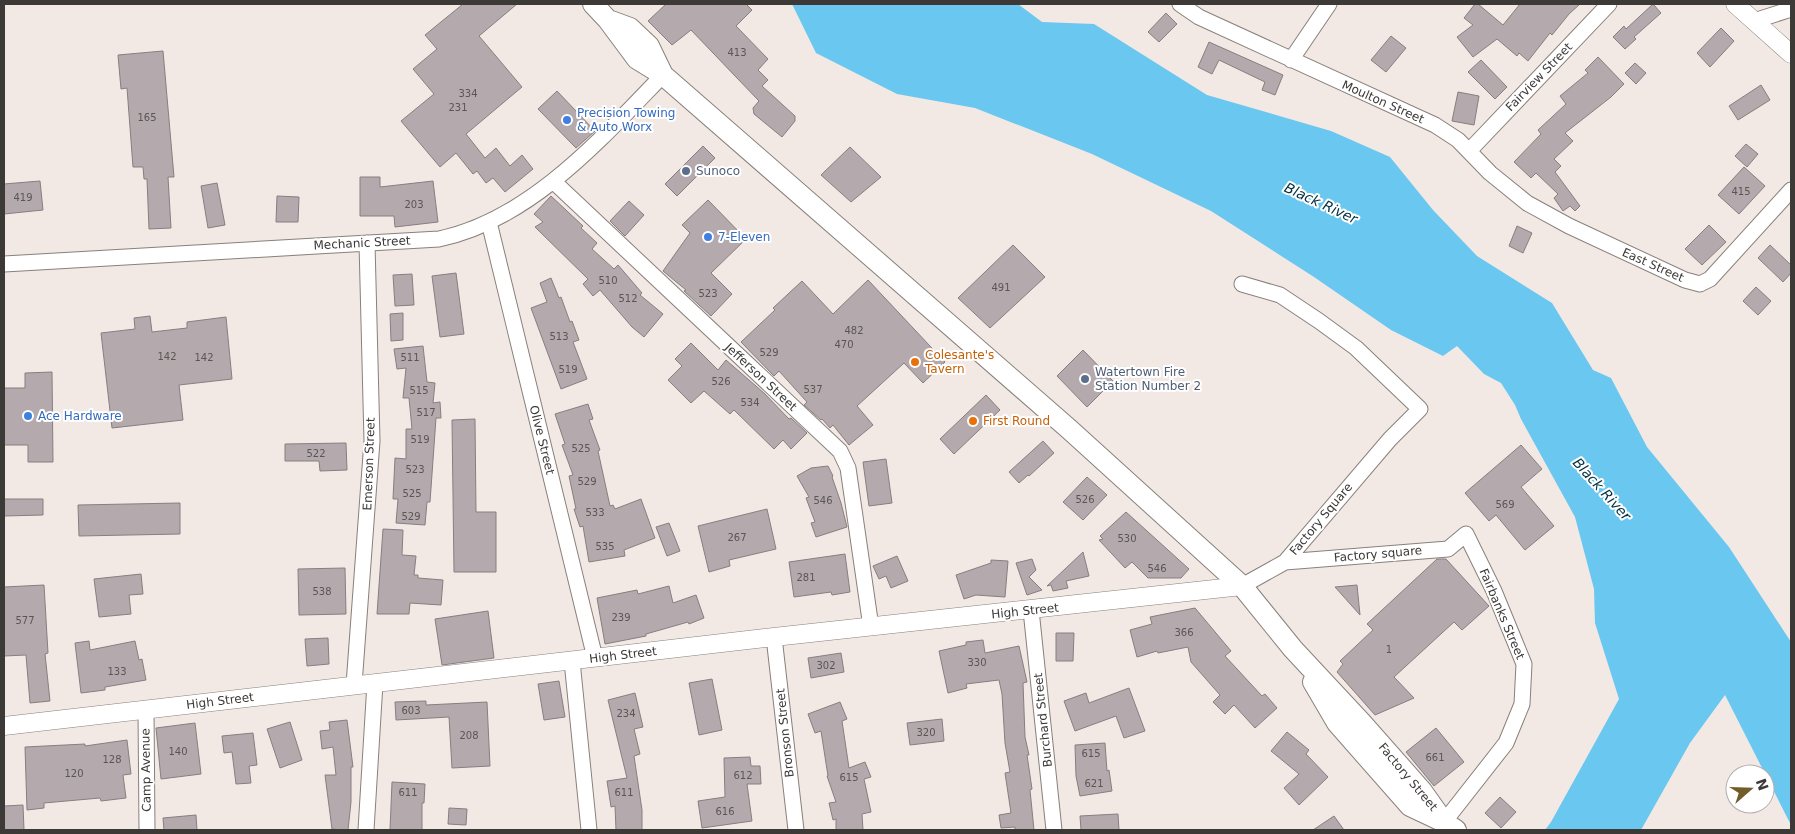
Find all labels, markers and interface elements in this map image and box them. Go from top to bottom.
street label: Fairview Street [1503,40,1575,114]
house number: 413 [727,47,747,58]
street label: Moulton Street [1340,78,1427,127]
house number: 334 [458,88,478,99]
house number: 231 [448,102,468,113]
place label: Precision Towing & Auto Worx [577,106,675,134]
house number: 165 [137,112,157,123]
marker: Precision Towing & Auto Worx [561,114,573,126]
place label: Sunoco [696,164,740,178]
marker: Sunoco [680,165,692,177]
water label: Black River [1282,179,1361,227]
house number: 415 [1731,186,1751,197]
house number: 419 [13,192,33,203]
house number: 203 [404,199,424,210]
place label: 7-Eleven [718,230,770,244]
marker: 7-Eleven [702,231,714,243]
street label: Mechanic Street [313,233,411,253]
street label: East Street [1620,245,1686,285]
house number: 510 [598,275,618,286]
house number: 491 [991,282,1011,293]
house number: 523 [698,288,718,299]
house number: 512 [618,293,638,304]
house number: 482 [844,325,864,336]
house number: 513 [549,331,569,342]
street label: Jefferson Street [721,339,800,414]
house number: 470 [834,339,854,350]
house number: 529 [759,347,779,358]
place label: Colesante's Tavern [924,348,994,376]
house number: 142 [157,351,177,362]
house number: 142 [194,352,214,363]
house number: 511 [400,352,420,363]
marker: Colesante's Tavern [909,356,921,368]
house number: 519 [558,364,578,375]
place label: Watertown Fire Station Number 2 [1095,365,1201,393]
marker: Watertown Fire Station Number 2 [1079,373,1091,385]
house number: 526 [711,376,731,387]
house number: 537 [803,384,823,395]
house number: 515 [409,385,429,396]
house number: 534 [740,397,760,408]
street label: Olive Street [527,404,557,476]
house number: 517 [416,407,436,418]
place label: Ace Hardware [38,409,122,423]
marker: Ace Hardware [22,410,34,422]
place label: First Round [983,414,1050,428]
marker: First Round [967,415,979,427]
street label: Emerson Street [360,417,378,511]
house number: 519 [410,434,430,445]
house number: 525 [571,443,591,454]
house number: 522 [306,448,326,459]
water label: Black River [1570,454,1635,524]
house number: 523 [405,464,425,475]
house number: 529 [577,476,597,487]
street label: Factory Square [1287,480,1355,558]
house number: 525 [402,488,422,499]
house number: 526 [1075,494,1095,505]
house number: 546 [813,495,833,506]
house number: 569 [1495,499,1515,510]
house number: 533 [585,507,605,518]
house number: 529 [401,511,421,522]
house number: 267 [727,532,747,543]
house number: 530 [1117,533,1137,544]
house number: 535 [595,541,615,552]
street label: Factory square [1333,543,1423,565]
house number: 546 [1147,563,1167,574]
street label: Fairbanks Street [1477,566,1528,662]
house number: 281 [796,572,816,583]
house number: 538 [312,586,332,597]
street label: High Street [991,600,1060,622]
house number: 239 [611,612,631,623]
house number: 577 [15,615,35,626]
house number: 366 [1174,627,1194,638]
street label: High Street [588,644,658,666]
house number: 1 [1386,644,1392,655]
house number: 330 [967,657,987,668]
house number: 302 [816,660,836,671]
house number: 133 [107,666,127,677]
street label: Burchard Street [1031,672,1055,768]
street label: Bronson Street [773,688,797,778]
street label: High Street [185,690,255,712]
house number: 603 [401,705,421,716]
house number: 234 [616,708,636,719]
house number: 320 [916,727,936,738]
street label: Camp Avenue [138,728,154,812]
house number: 208 [459,730,479,741]
street label: Factory Street [1376,740,1441,814]
house number: 140 [168,746,188,757]
house number: 615 [1081,748,1101,759]
house number: 661 [1425,752,1445,763]
house number: 128 [102,754,122,765]
north arrow [1725,764,1775,814]
house number: 120 [64,768,84,779]
house number: 612 [733,770,753,781]
house number: 615 [839,772,859,783]
text: N [1753,776,1772,793]
house number: 621 [1084,778,1104,789]
house number: 611 [398,787,418,798]
house number: 611 [614,787,634,798]
house number: 616 [715,806,735,817]

